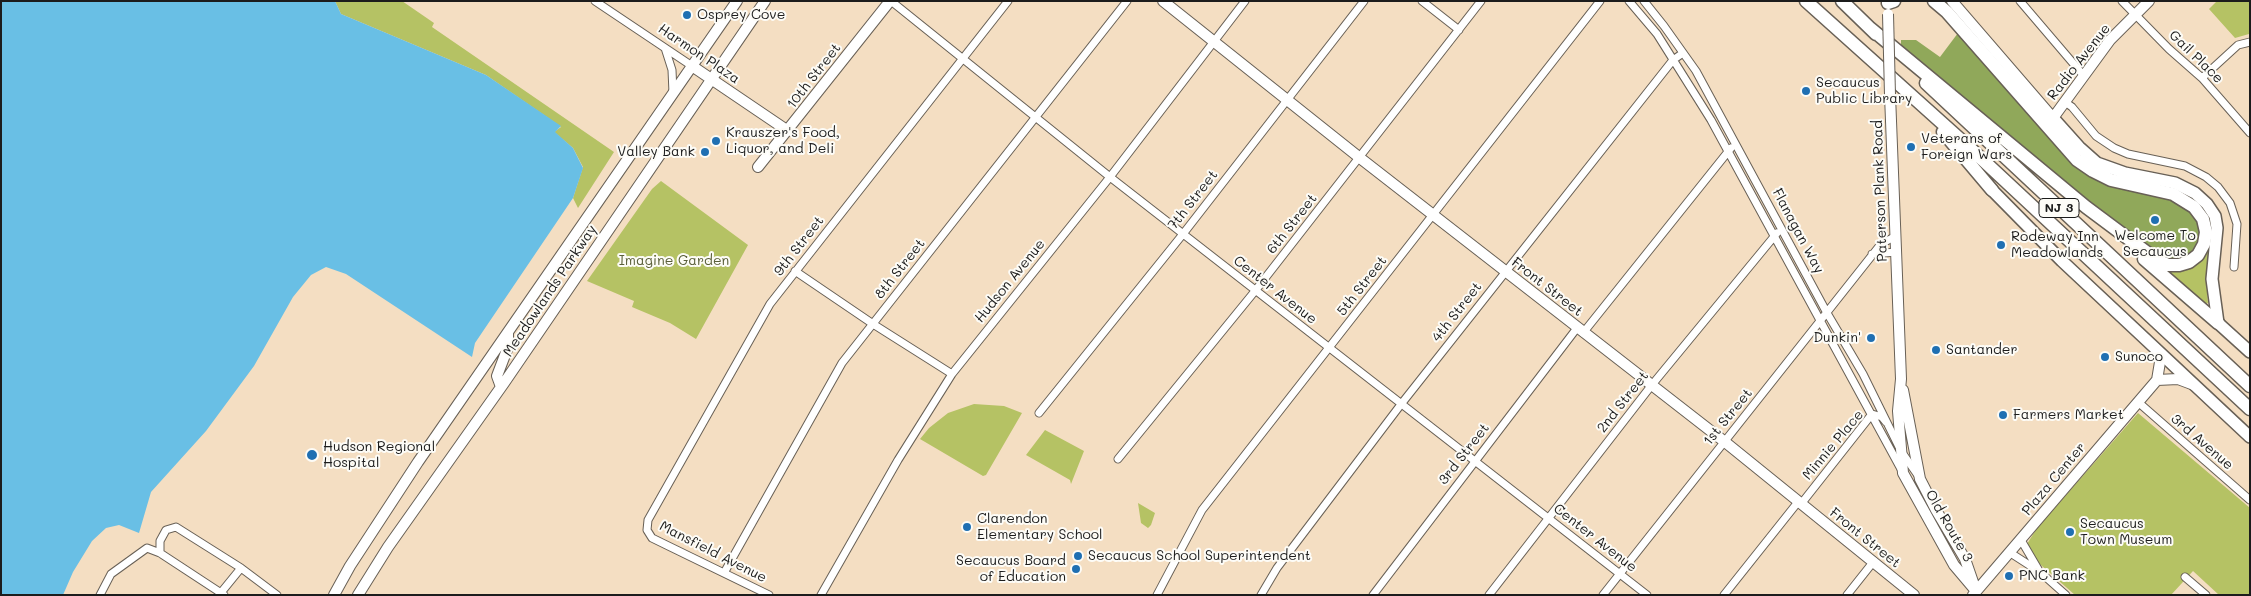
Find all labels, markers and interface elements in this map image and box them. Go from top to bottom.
place label: Osprey Cove [697,7,785,23]
marker: Osprey Cove [681,9,693,21]
street label: Harmon Plaza [655,21,743,87]
street label: Radio Avenue [2044,21,2114,103]
street label: Gail Place [2165,27,2227,87]
street label: 10th Street [783,40,845,112]
place label: Secaucus Public Library [1816,75,1912,108]
marker: Secaucus Public Library [1800,85,1812,97]
street label: Paterson Plank Road [1869,120,1891,262]
place label: Krauszer's Food, Liquor, and Deli [726,125,840,158]
place label: Veterans of Foreign Wars [1921,131,2012,164]
marker: Krauszer's Food, Liquor, and Deli [710,135,722,147]
marker: Veterans of Foreign Wars [1905,141,1917,153]
place label: Valley Bank [617,144,695,160]
marker: Valley Bank [699,146,711,158]
street label: 7th Street [1165,167,1221,233]
street label: Flanagan Way [1769,186,1827,276]
street label: 6th Street [1263,191,1321,257]
road number: NJ 3 [2039,198,2079,218]
street label: 9th Street [770,213,828,279]
marker: Welcome To Secaucus [2149,214,2161,226]
street label: Meadowlands Parkway [500,222,600,360]
place label: Welcome To Secaucus [2114,228,2196,260]
place label: Rodeway Inn Meadowlands [2011,229,2103,262]
street label: 8th Street [871,236,929,302]
street label: Hudson Avenue [971,236,1049,326]
marker: Rodeway Inn Meadowlands [1995,239,2007,251]
street label: Center Avenue [1230,252,1320,328]
park label: Imagine Garden [619,253,729,269]
street label: 5th Street [1333,253,1391,319]
street label: Front Street [1508,254,1586,320]
street label: 4th Street [1428,279,1486,345]
place label: Dunkin' [1813,330,1861,346]
marker: Dunkin' [1865,332,1877,344]
place label: Santander [1946,342,2018,358]
marker: Santander [1930,344,1942,356]
place label: Sunoco [2115,349,2163,365]
marker: Sunoco [2099,351,2111,363]
street label: 2nd Street [1594,368,1652,436]
street label: 1st Street [1700,385,1756,449]
street label: Minnie Place [1799,407,1867,483]
place label: Farmers Market [2013,407,2124,423]
marker: Farmers Market [1997,409,2009,421]
street label: 3rd Avenue [2167,410,2237,474]
street label: 3rd Street [1435,420,1493,488]
place label: Hudson Regional Hospital [323,439,435,472]
street label: Plaza Center [2019,439,2089,519]
marker: Hudson Regional Hospital [305,448,319,462]
street label: Old Route 3 [1922,487,1976,565]
street label: Center Avenue [1550,500,1640,576]
street label: Front Street [1826,504,1904,572]
place label: Clarendon Elementary School [977,511,1103,544]
place label: Secaucus Town Museum [2080,516,2172,548]
street label: Mansfield Avenue [657,518,769,586]
marker: Clarendon Elementary School [961,521,973,533]
marker: Secaucus Town Museum [2064,526,2076,538]
place label: Secaucus School Superintendent [1088,548,1311,564]
marker: Secaucus School Superintendent [1072,550,1084,562]
place label: Secaucus Board of Education [956,553,1066,586]
marker: Secaucus Board of Education [1070,563,1082,575]
place label: PNC Bank [2019,568,2085,584]
marker: PNC Bank [2003,570,2015,582]

